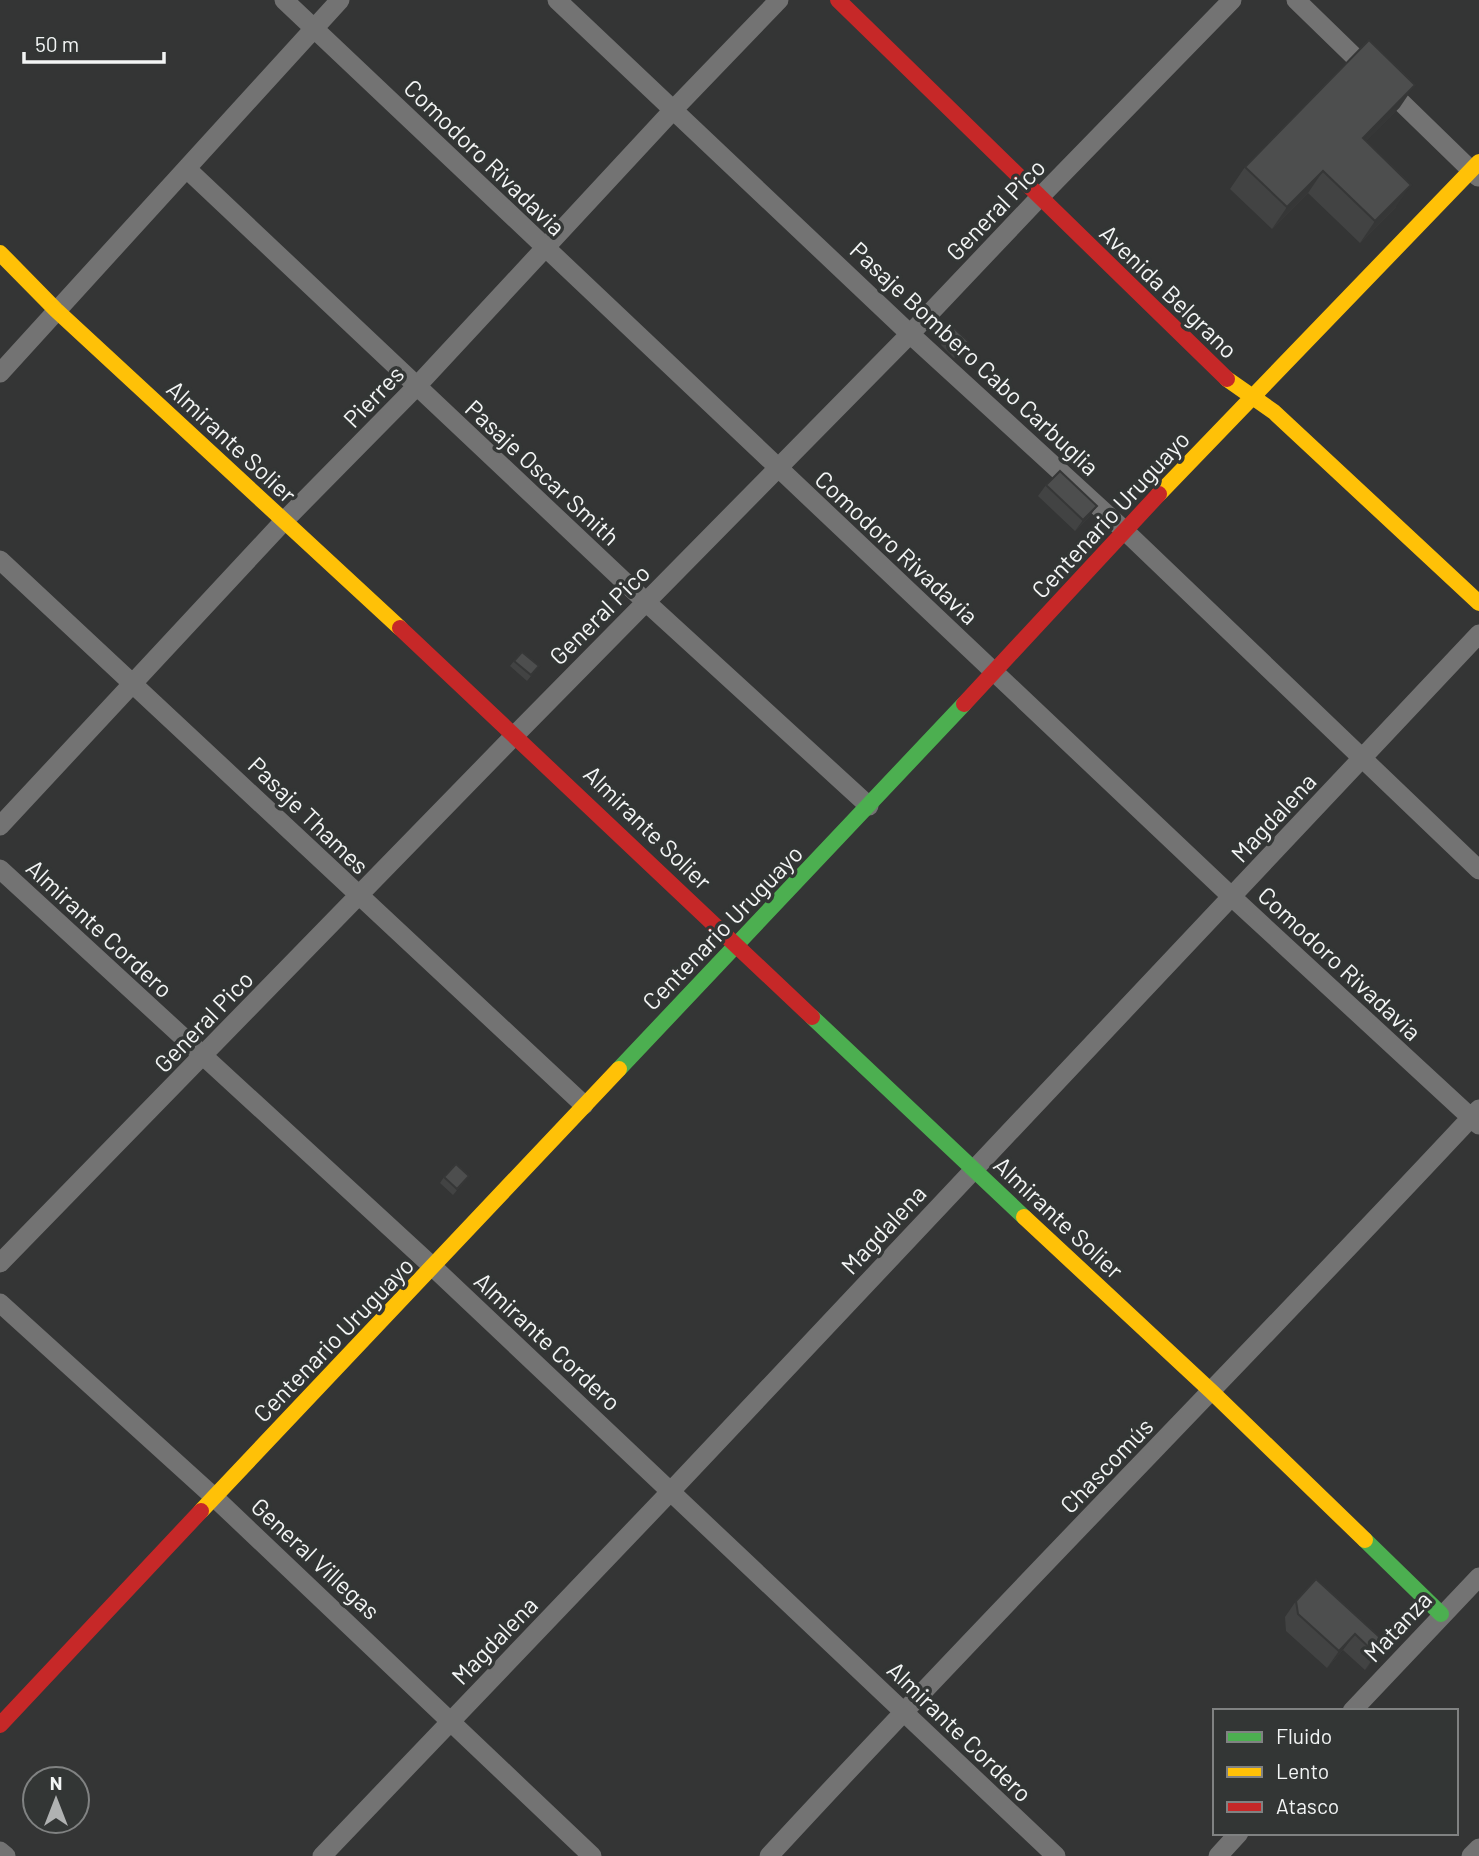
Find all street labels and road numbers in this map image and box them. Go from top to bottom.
street label: Comodoro Rivadavia [399,73,571,241]
street label: General Pico [939,152,1051,266]
street label: Avenida Belgrano [1094,218,1244,364]
street label: Pasaje Bombero Cabo Carbuglia [845,235,1105,481]
street label: Pierres [337,359,409,433]
street label: Almirante Solier [161,374,303,508]
street label: Pasaje Oscar Smith [460,393,626,551]
street label: Centenario Uruguayo [1025,424,1195,604]
street label: Comodoro Rivadavia [809,464,985,630]
street label: General Pico [543,558,655,670]
street label: Pasaje Thames [243,750,375,880]
street label: Almirante Solier [578,759,718,895]
street label: Magdalena [1224,766,1322,868]
street label: Centenario Uruguayo [636,838,808,1016]
street label: Almirante Cordero [21,853,179,1003]
street label: Comodoro Rivadavia [1252,880,1428,1046]
street label: General Pico [147,964,259,1078]
street label: Almirante Solier [988,1150,1130,1284]
street label: Magdalena [834,1178,932,1280]
street label: Centenario Uruguayo [247,1250,419,1428]
street label: Almirante Cordero [469,1266,627,1416]
street label: Chascomús [1053,1411,1159,1519]
street label: General Villegas [246,1491,386,1625]
street label: Matanza [1357,1585,1437,1667]
street label: Magdalena [445,1590,543,1690]
street label: Almirante Cordero [882,1655,1038,1807]

